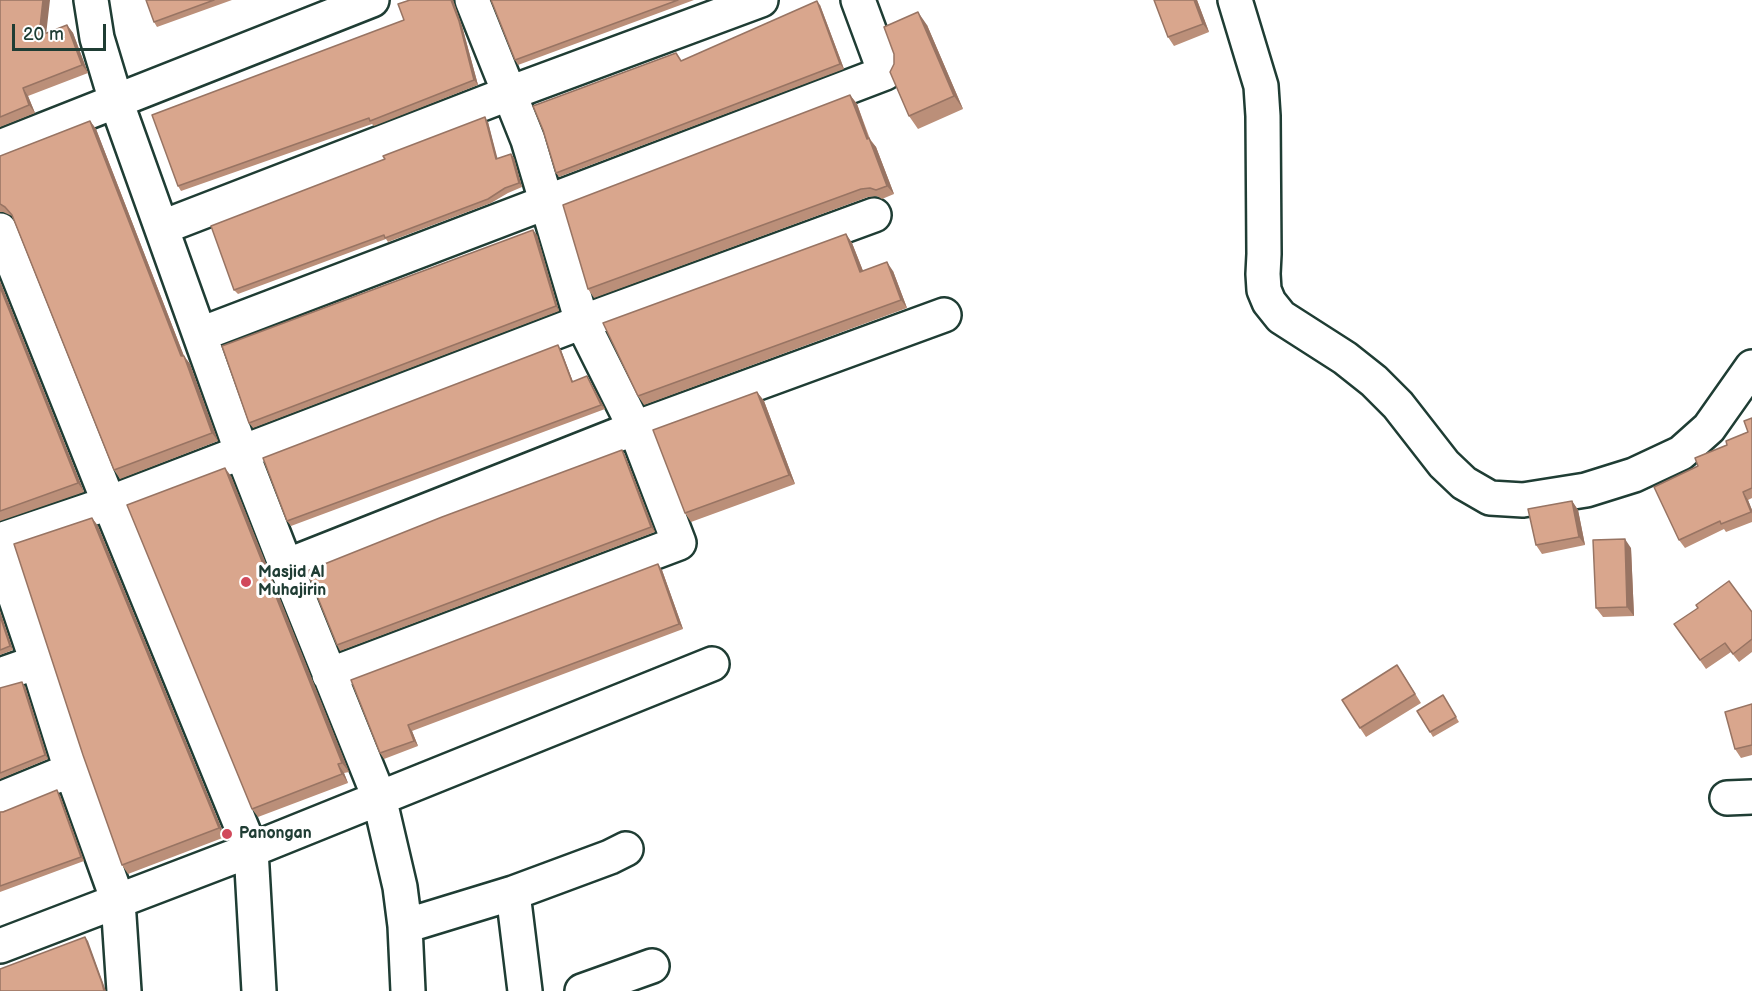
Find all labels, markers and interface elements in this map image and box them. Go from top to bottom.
scale bar [15,12,110,50]
text: 20 m [23,24,64,45]
place label: Masjid Al Muhajirin [258,563,326,601]
marker: Masjid Al Muhajirin [239,575,253,589]
place label: Panongan [239,824,312,844]
marker: Panongan [220,827,234,841]

